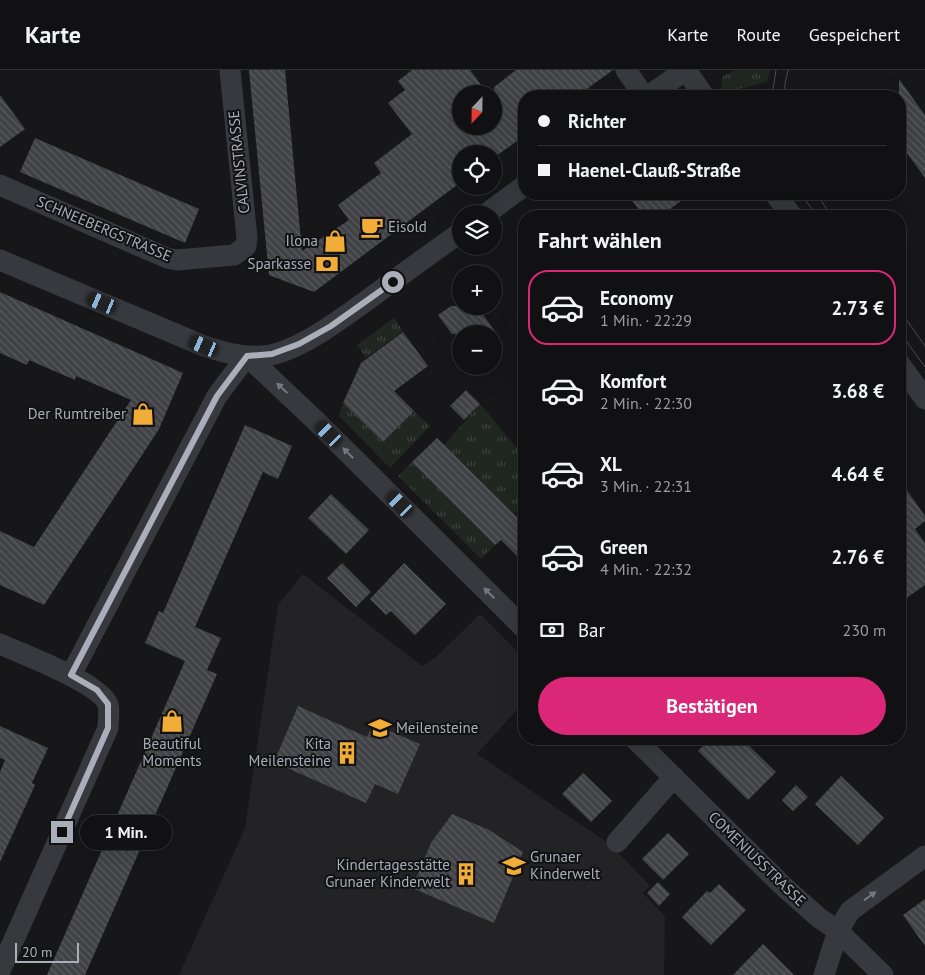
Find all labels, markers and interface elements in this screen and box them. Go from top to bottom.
text: Karte [25,19,81,50]
text: Karte [667,23,708,46]
text: Route [736,23,781,46]
text: Gespeichert [809,23,900,46]
north arrow [452,85,502,135]
map controls [452,85,502,375]
text: Richter [568,109,626,133]
street label: CALVINSTRASSE [224,110,253,215]
button: locate [452,145,502,195]
text: Haenel-Clauß-Straße [568,158,741,182]
street label: SCHNEEBERGSTRASSE [34,192,174,266]
button: layers [452,205,502,255]
cafe icon: Eisold [359,214,385,240]
place label: Eisold [388,217,427,236]
text: Fahrt wählen [538,226,662,254]
shop icon: Ilona [322,228,348,254]
place label: Ilona [286,231,318,250]
bank icon: Sparkasse [314,251,340,277]
place label: Sparkasse [248,254,311,273]
button: + [452,265,502,315]
route start [382,271,404,293]
icon: car [540,285,585,330]
text: Economy [600,286,673,310]
car [85,290,118,316]
text: 2.73 € [831,296,884,320]
text: 1 Min. · 22:29 [600,310,692,330]
button: − [452,325,502,375]
car [187,333,220,359]
icon: car [540,368,585,413]
text: Komfort [600,369,666,393]
text: 3.68 € [831,379,884,403]
one-way arrow [276,382,288,394]
text: 2 Min. · 22:30 [600,393,692,413]
shop icon: Der Rumtreiber [130,401,156,427]
place label: Der Rumtreiber [28,404,126,423]
car [313,418,344,450]
one-way arrow [342,447,354,459]
icon: car [540,451,585,496]
text: XL [600,452,622,476]
text: 4.64 € [831,462,884,486]
text: 3 Min. · 22:31 [600,476,692,496]
car [384,488,415,520]
icon: car [540,534,585,579]
text: Green [600,535,648,559]
text: 2.76 € [831,545,884,569]
text: 4 Min. · 22:32 [600,559,692,579]
one-way arrow [483,587,495,599]
icon: cash [538,616,566,644]
text: Bar [578,618,605,642]
text: 230 m [843,620,886,640]
button: Bestätigen [538,677,886,735]
shop icon: Beautiful Moments [159,708,185,734]
school or university icon: Meilensteine [367,715,393,741]
place label: Meilensteine [396,718,478,737]
place label: Beautiful Moments [142,734,202,770]
place label: Kita Meilensteine [249,734,331,770]
building icon: Kita Meilensteine [334,740,360,766]
street label: COMENIUSSTRASSE [705,807,810,910]
callout: 1 Min. [80,814,172,850]
route end [51,821,73,843]
text: 1 Min. [105,822,147,842]
place label: Grunaer Kinderwelt [530,847,600,883]
school or university icon: Grunaer Kinderwelt [501,853,527,879]
place label: Kindertagesstätte Grunaer Kinderwelt [325,855,450,891]
building icon: Kindertagesstätte Grunaer Kinderwelt [453,861,479,887]
one-way arrow [863,891,877,901]
scale bar [15,940,79,963]
text: 20 m [22,943,52,961]

